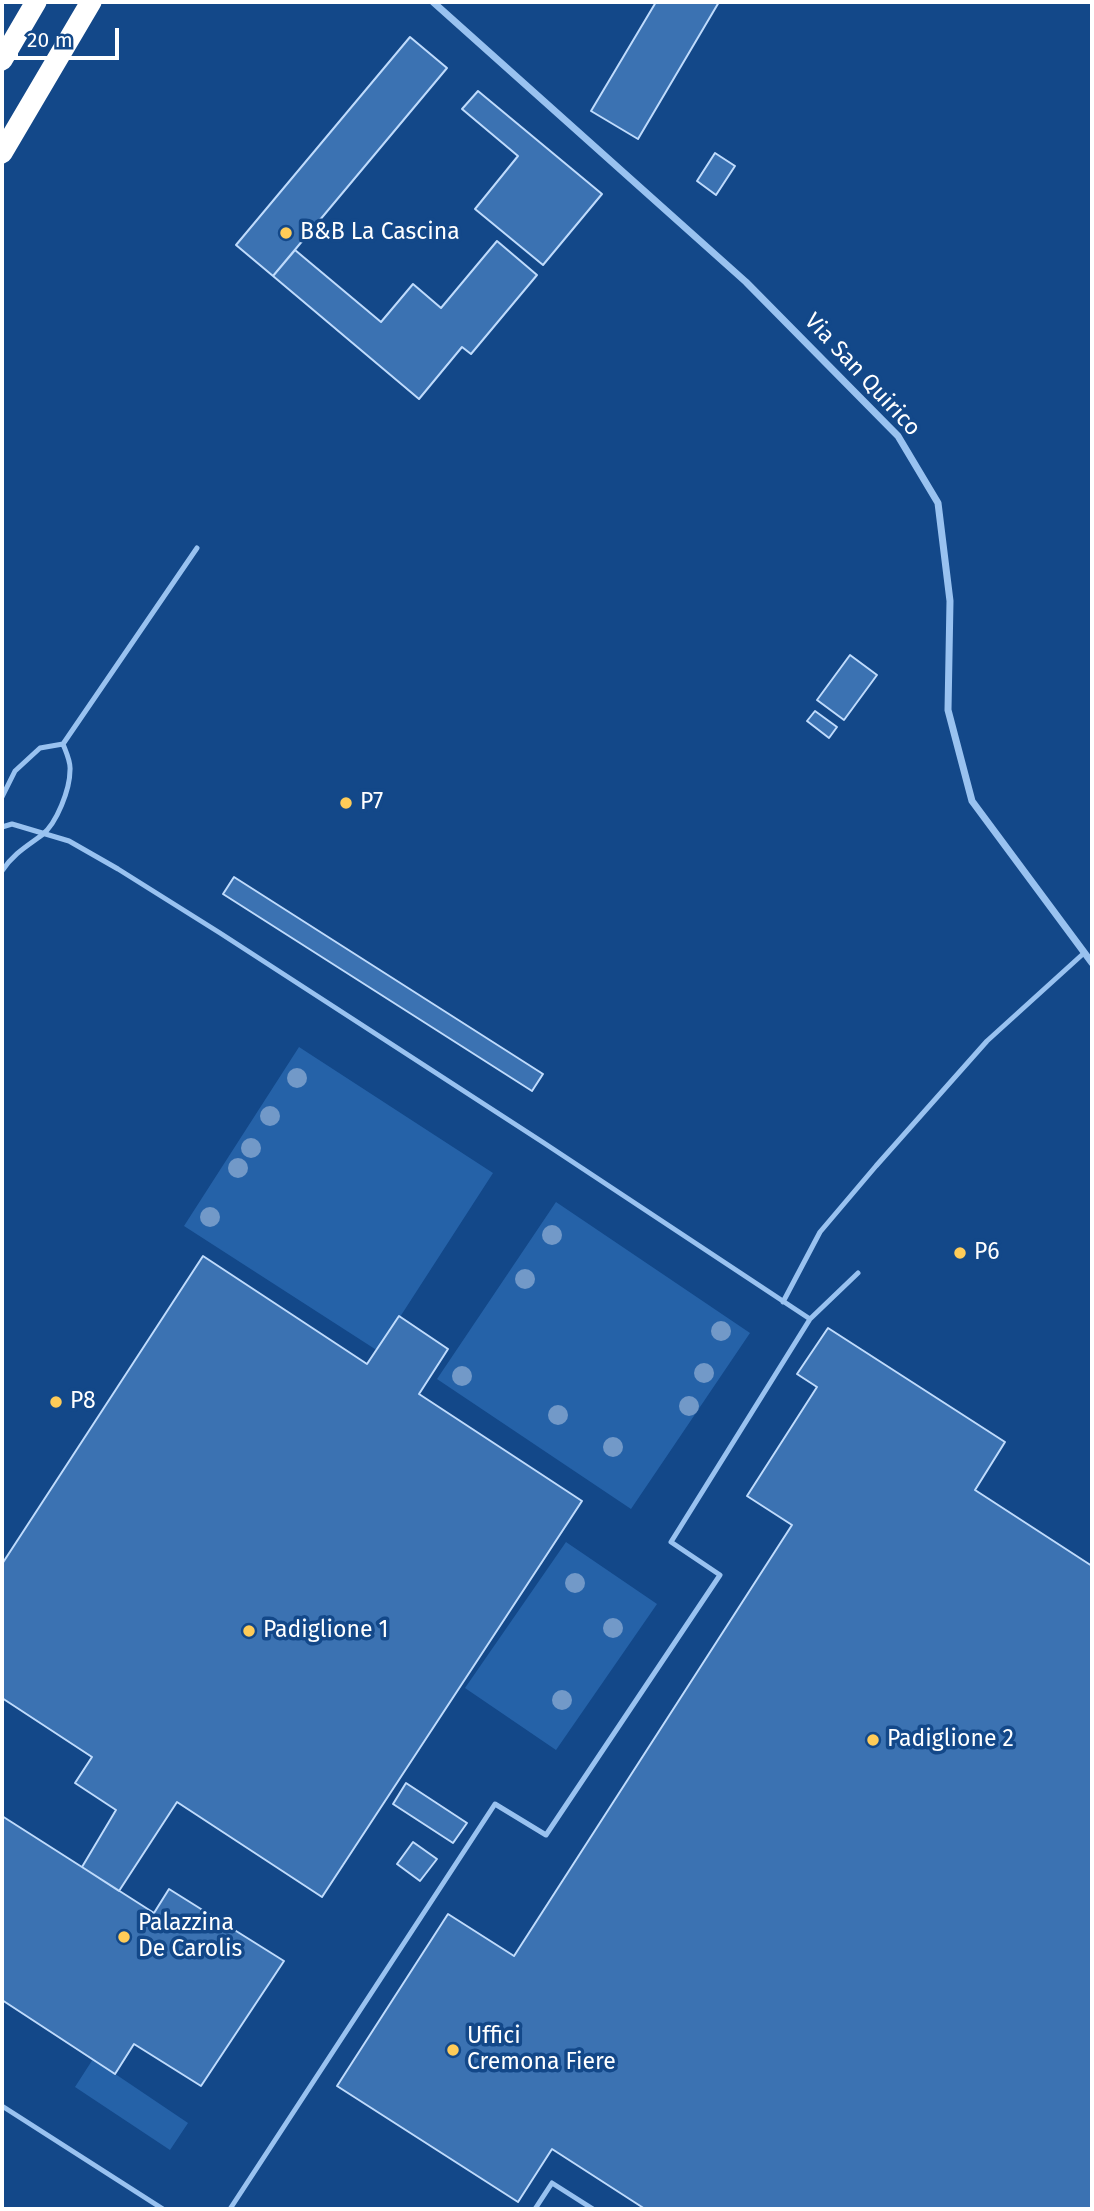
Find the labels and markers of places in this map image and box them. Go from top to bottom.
place label: B&B La Cascina [300,219,460,247]
marker: B&B La Cascina [278,225,294,241]
place label: P7 [360,789,383,817]
marker: P7 [338,795,354,811]
place label: P6 [974,1239,999,1267]
marker: P6 [952,1245,968,1261]
place label: P8 [70,1388,96,1416]
marker: P8 [48,1394,64,1410]
place label: Padiglione 1 [263,1617,389,1645]
marker: Padiglione 1 [241,1623,257,1639]
place label: Padiglione 2 [887,1726,1014,1754]
marker: Padiglione 2 [865,1732,881,1748]
place label: Palazzina De Carolis [138,1910,242,1964]
marker: Palazzina De Carolis [116,1929,132,1945]
place label: Uffici Cremona Fiere [467,2023,616,2077]
marker: Uffici Cremona Fiere [445,2042,461,2058]

